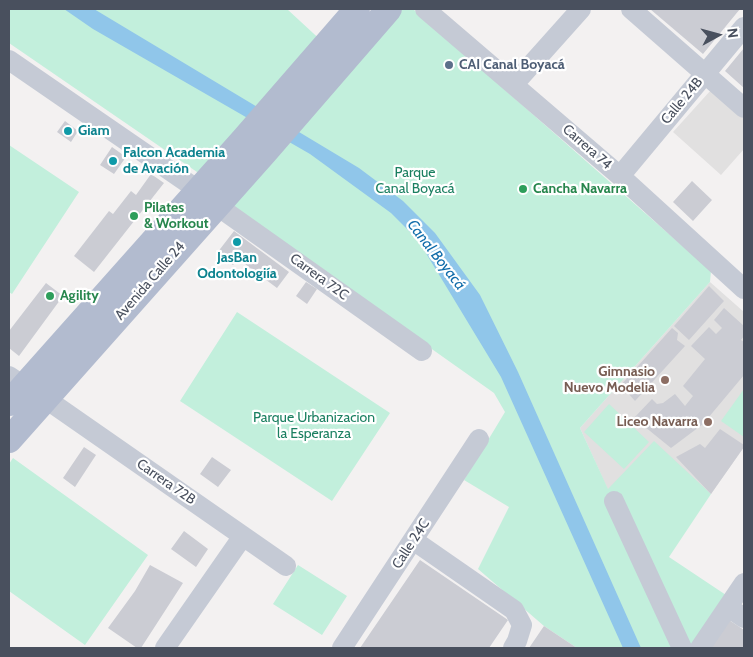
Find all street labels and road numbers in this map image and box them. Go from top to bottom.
street label: Calle 24B [658,74,706,128]
street label: Carrera 74 [559,121,615,173]
street label: Avenida Calle 24 [111,238,189,324]
street label: Carrera 72C [286,250,352,304]
street label: Carrera 72B [133,456,199,508]
street label: Calle 24C [389,516,433,572]

